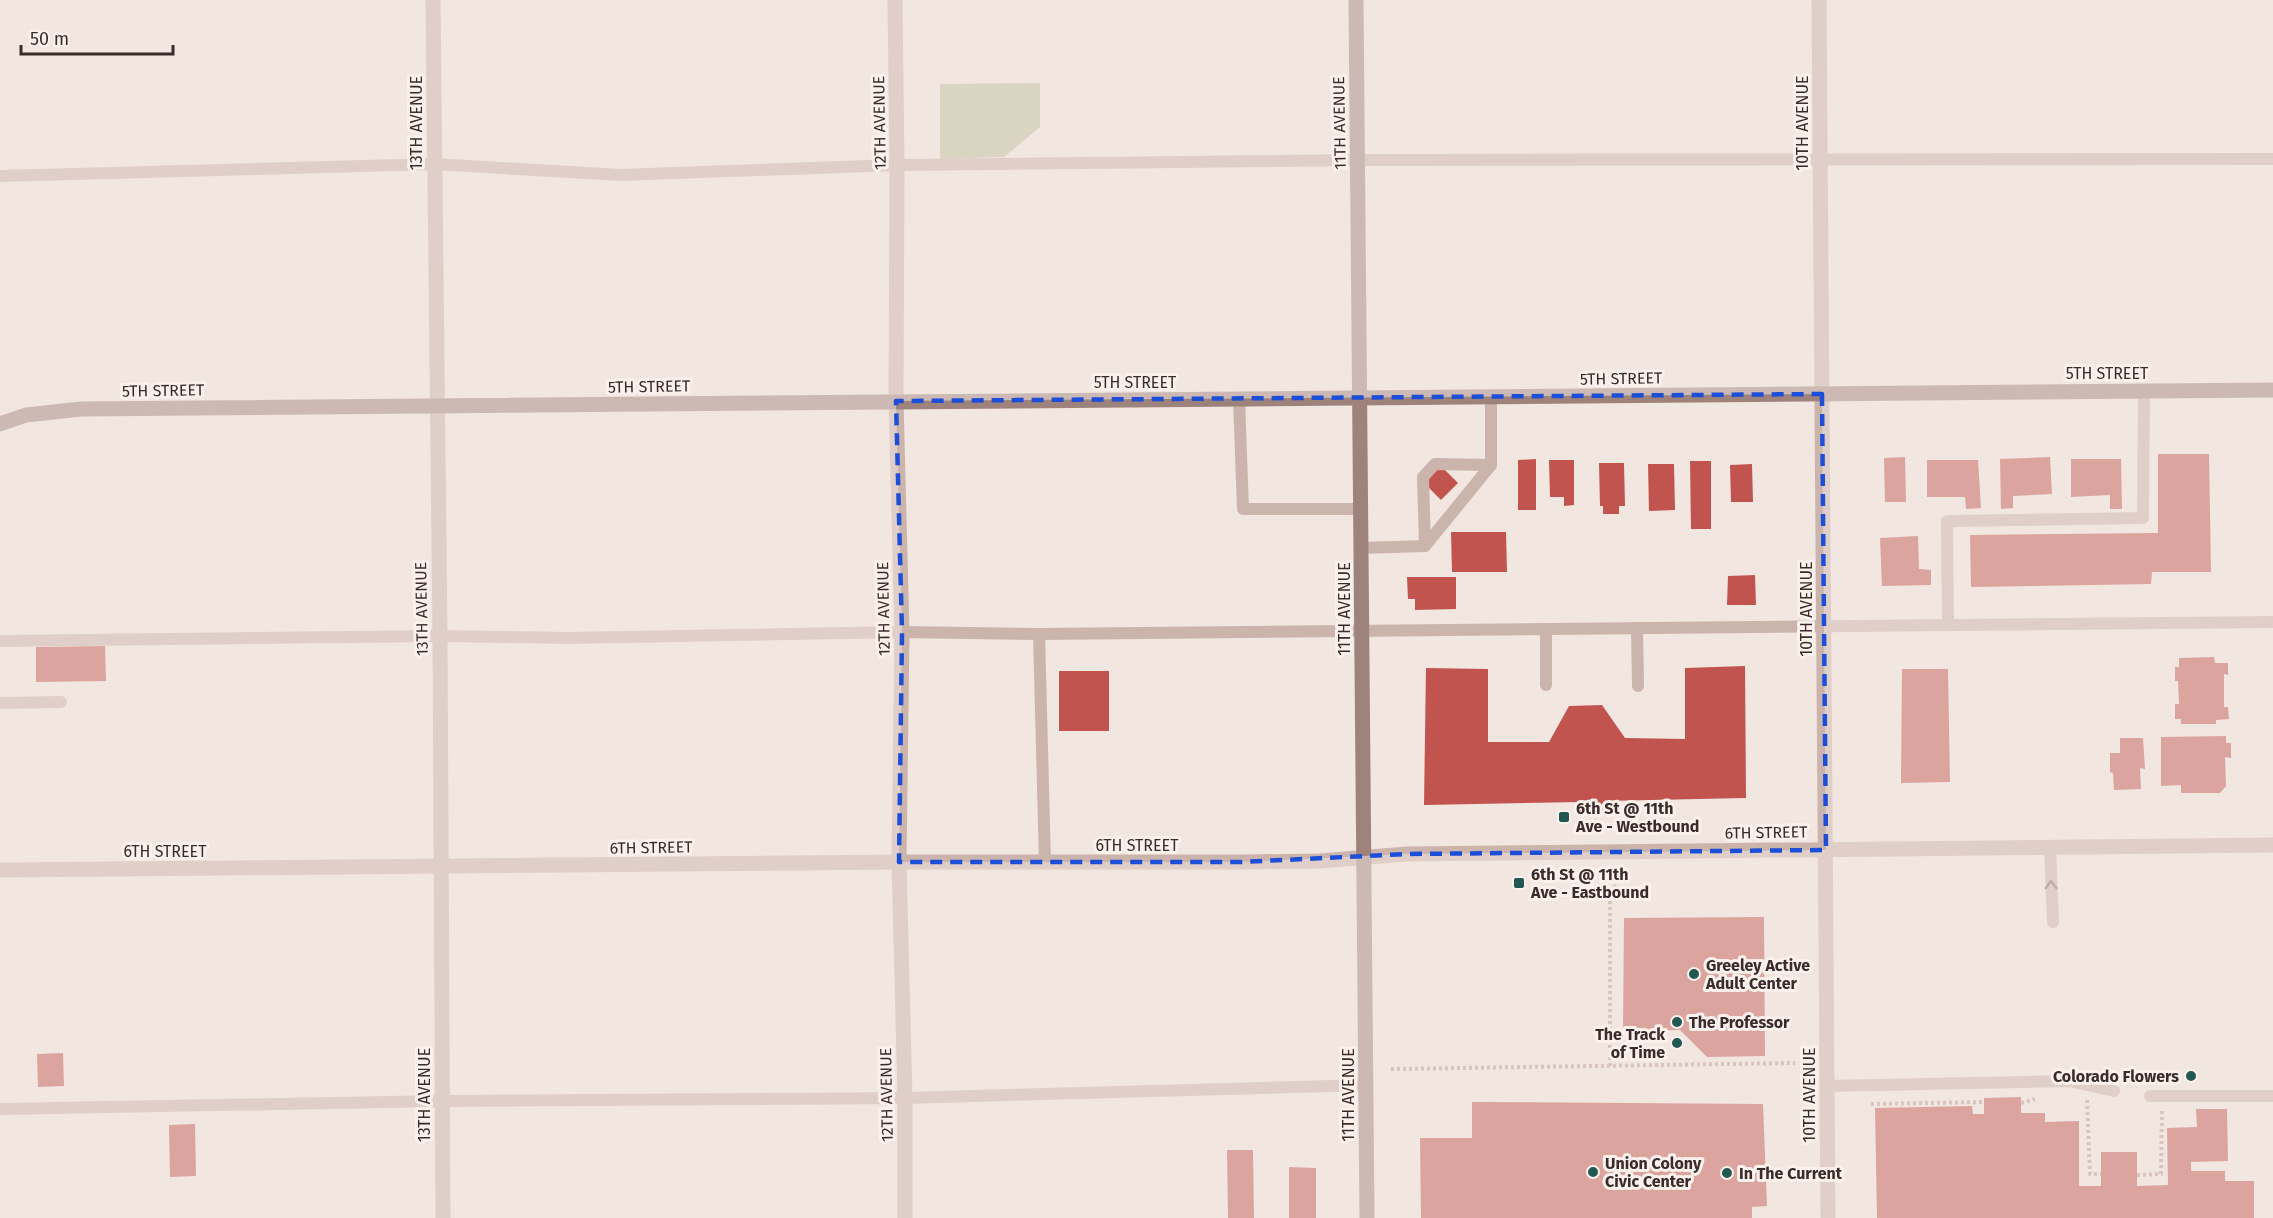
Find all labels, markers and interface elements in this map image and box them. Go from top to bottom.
scale bar [21,18,172,56]
text: 50 m [30,28,69,50]
street label: 10TH AVENUE [1793,75,1812,171]
street label: 13TH AVENUE [407,76,426,170]
street label: 12TH AVENUE [869,76,890,170]
street label: 11TH AVENUE [1329,76,1350,170]
street label: 5TH STREET [2066,364,2149,383]
street label: 5TH STREET [1580,368,1663,389]
street label: 5TH STREET [1094,373,1177,392]
street label: 5TH STREET [608,376,691,397]
street label: 5TH STREET [122,380,205,401]
street label: 10TH AVENUE [1797,561,1816,657]
street label: 13TH AVENUE [411,562,432,656]
street label: 12TH AVENUE [873,562,894,656]
street label: 11TH AVENUE [1335,562,1354,656]
place label: 6th St @ 11th Ave - Westbound [1575,799,1699,836]
marker: 6th St @ 11th Ave - Westbound [1557,810,1571,824]
street label: 6TH STREET [1724,822,1808,843]
street label: 6TH STREET [1096,836,1179,855]
street label: 6TH STREET [609,837,693,858]
street label: 6TH STREET [124,842,207,861]
place label: 6th St @ 11th Ave - Eastbound [1530,865,1649,902]
marker: 6th St @ 11th Ave - Eastbound [1512,876,1526,890]
one-way arrow [2044,880,2057,889]
place label: Greeley Active Adult Center [1705,956,1810,993]
marker: Greeley Active Adult Center [1687,967,1701,981]
place label: The Professor [1689,1013,1790,1032]
marker: The Professor [1670,1015,1684,1029]
place label: The Track of Time [1595,1025,1665,1062]
marker: The Track of Time [1670,1036,1684,1050]
street label: 10TH AVENUE [1800,1047,1819,1143]
street label: 13TH AVENUE [415,1048,434,1142]
street label: 12TH AVENUE [876,1048,897,1142]
street label: 11TH AVENUE [1339,1048,1358,1142]
place label: Colorado Flowers [2053,1067,2179,1086]
marker: Colorado Flowers [2184,1069,2198,1083]
place label: Union Colony Civic Center [1605,1154,1702,1191]
place label: In The Current [1739,1164,1843,1183]
marker: Union Colony Civic Center [1586,1165,1600,1179]
marker: In The Current [1720,1166,1734,1180]

